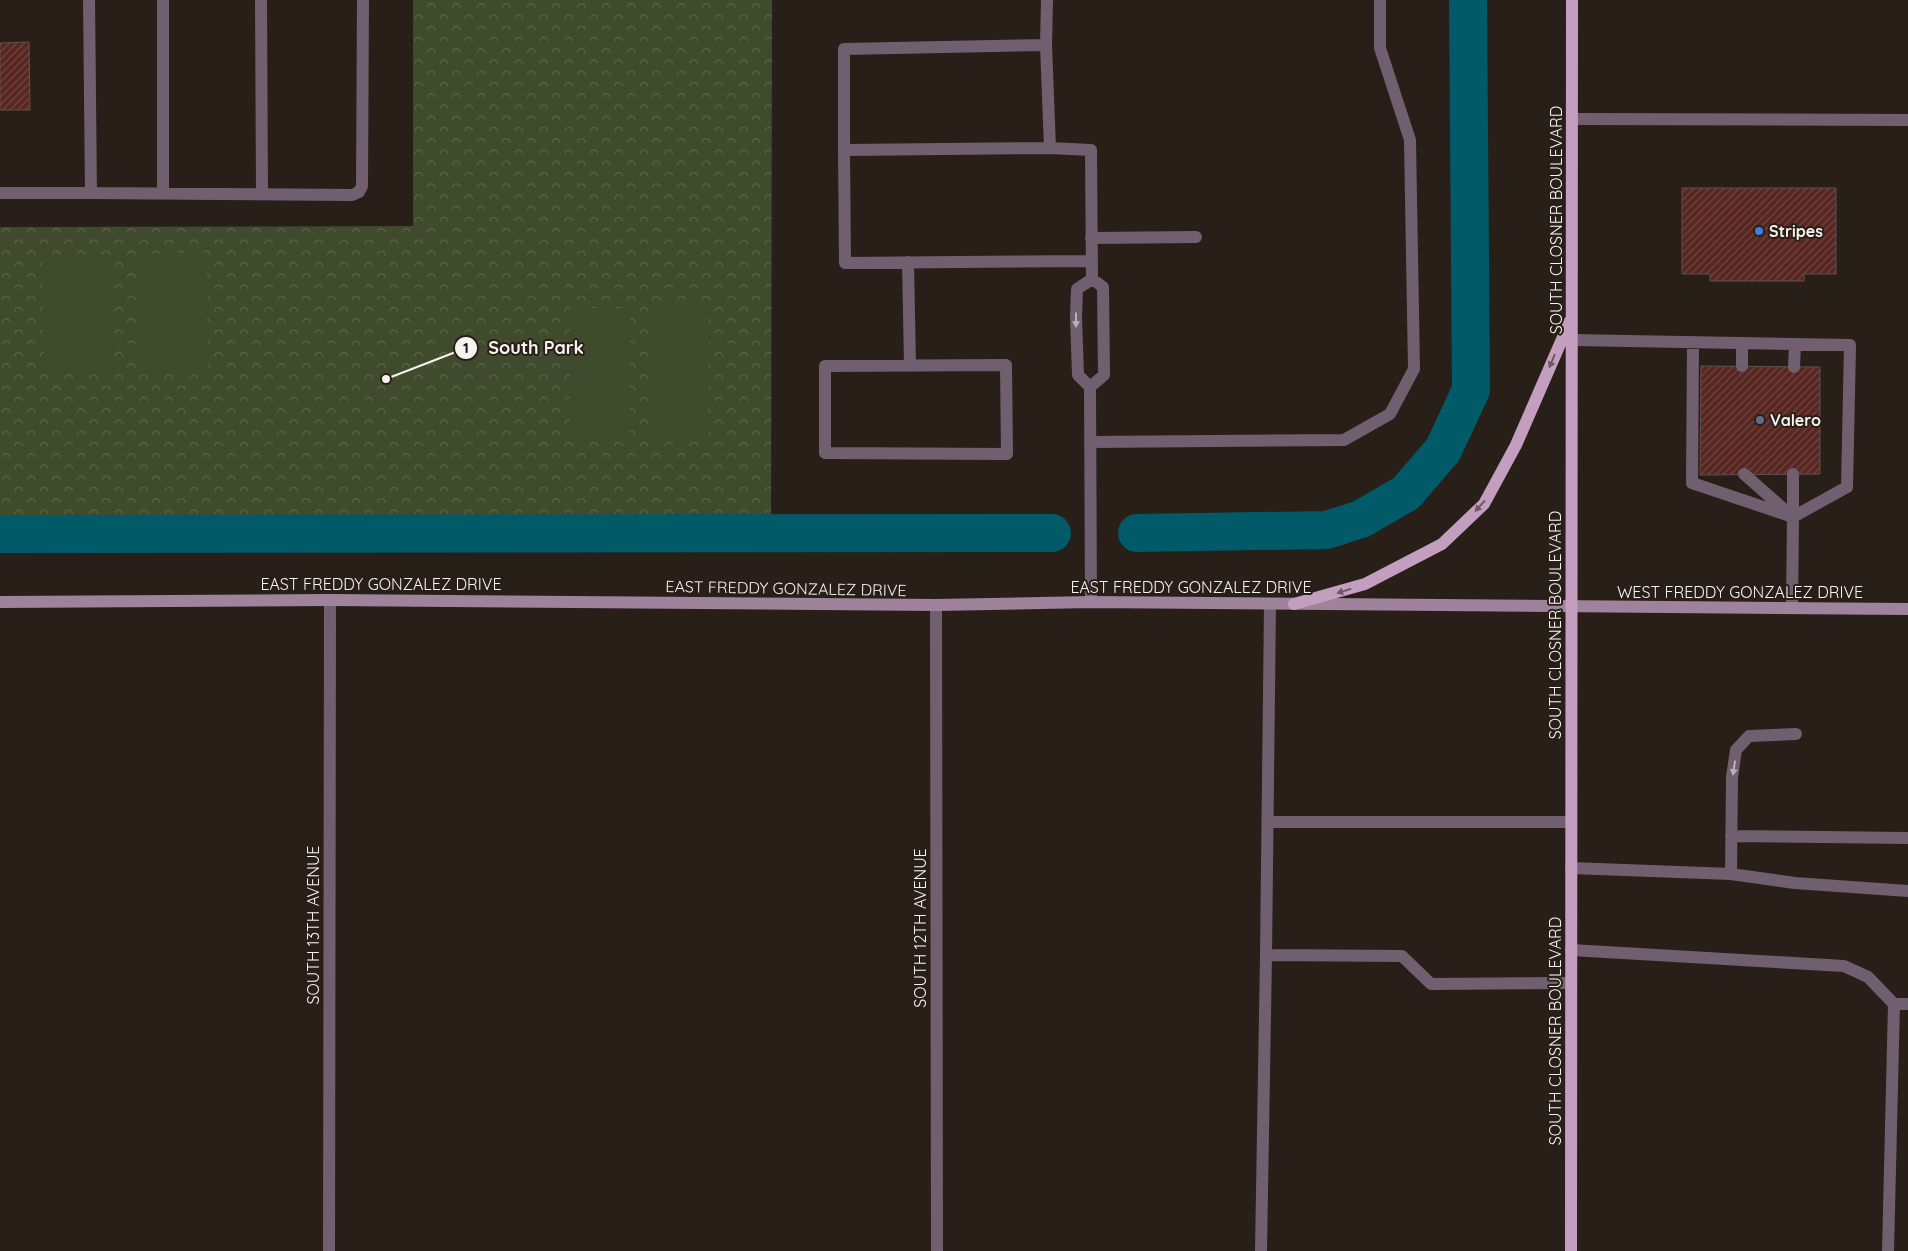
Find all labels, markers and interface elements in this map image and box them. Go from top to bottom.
street label: SOUTH CLOSNER BOULEVARD [1546,106,1566,334]
place label: Stripes [1769,221,1823,241]
marker: Stripes [1753,225,1765,237]
one-way arrow [1072,312,1080,328]
callout: South Park [454,331,594,364]
text: South Park [488,336,584,359]
text: 1 [463,338,469,357]
one-way arrow [1548,354,1556,368]
place label: Valero [1770,410,1821,430]
marker: Valero [1754,414,1766,426]
one-way arrow [1474,500,1486,512]
street label: SOUTH CLOSNER BOULEVARD [1545,511,1565,739]
street label: EAST FREDDY GONZALEZ DRIVE [260,574,502,594]
street label: EAST FREDDY GONZALEZ DRIVE [665,576,907,600]
street label: EAST FREDDY GONZALEZ DRIVE [1070,577,1312,597]
street label: WEST FREDDY GONZALEZ DRIVE [1617,582,1863,602]
one-way arrow [1336,587,1351,595]
one-way arrow [1729,760,1737,776]
street label: SOUTH 13TH AVENUE [303,846,323,1004]
street label: SOUTH 12TH AVENUE [910,848,930,1008]
street label: SOUTH CLOSNER BOULEVARD [1545,917,1565,1145]

